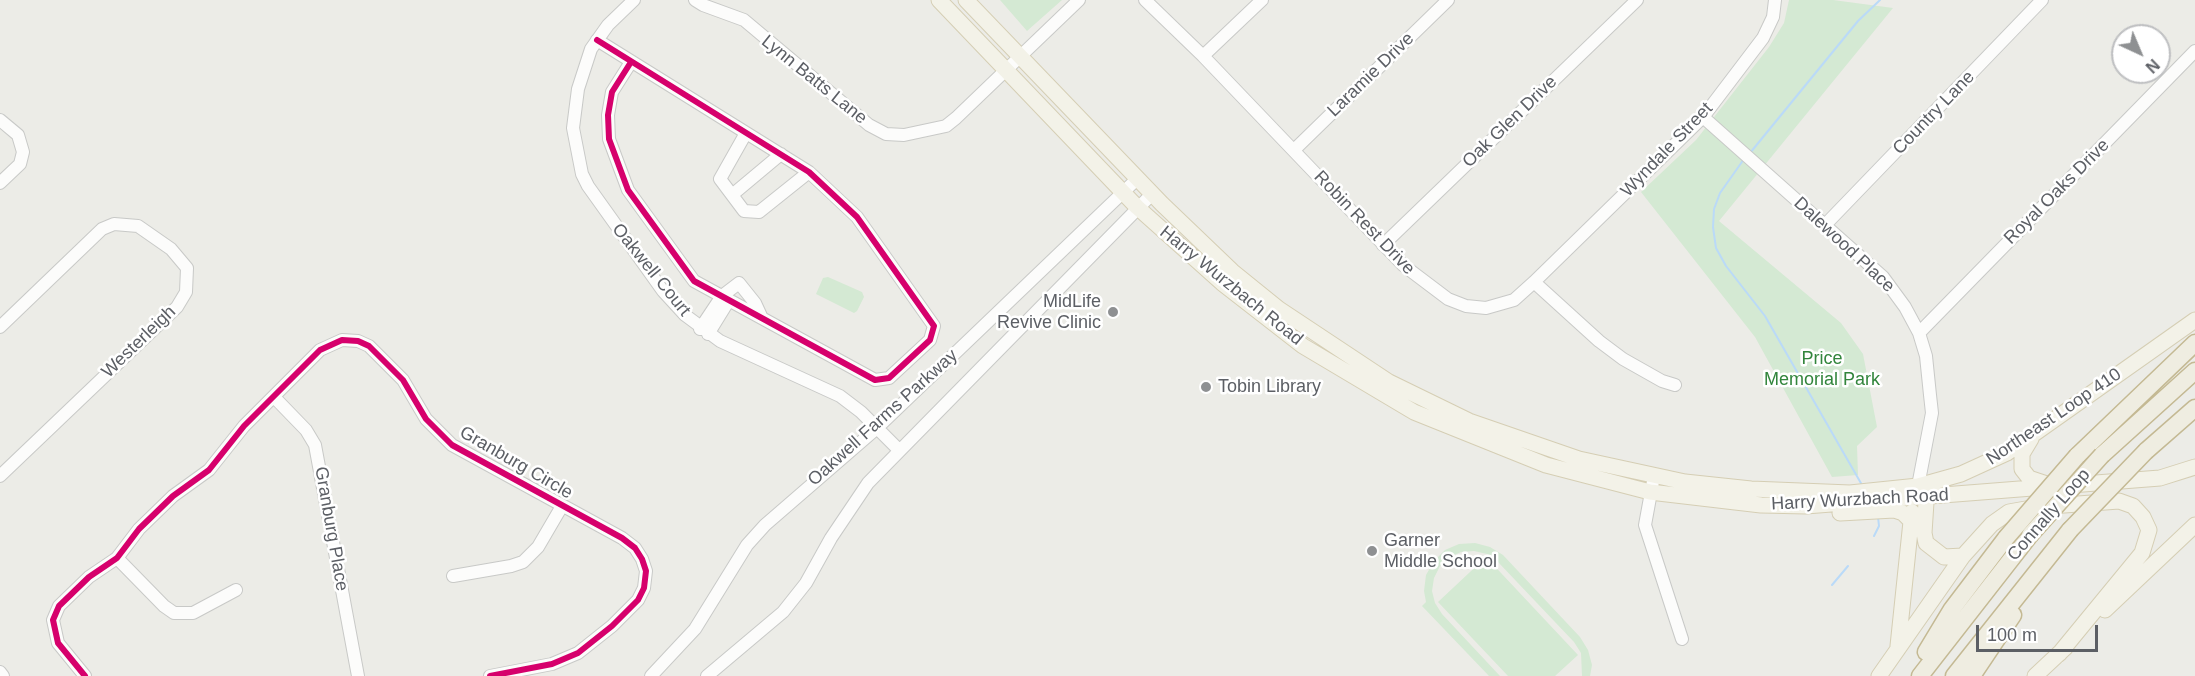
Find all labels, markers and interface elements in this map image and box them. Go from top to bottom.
north arrow [2111,24,2171,84]
street label: Laramie Drive [1323,28,1419,122]
street label: Lynn Batts Lane [757,31,871,129]
text: N [2142,56,2163,76]
street label: Country Lane [1889,67,1979,159]
street label: Oak Glen Drive [1458,71,1562,173]
street label: Wyndale Street [1617,98,1717,202]
street label: Royal Oaks Drive [2000,135,2114,249]
street label: Robin Rest Drive [1309,167,1419,279]
street label: Dalewood Place [1789,193,1899,297]
street label: Oakwell Court [607,219,695,321]
street label: Harry Wurzbach Road [1155,222,1307,350]
place label: MidLife Revive Clinic [997,291,1101,334]
street label: Westerleigh [97,301,181,383]
marker: MidLife Revive Clinic [1106,305,1120,319]
street label: Oakwell Farms Parkway [804,345,962,491]
park label: Price Memorial Park [1764,348,1880,391]
street label: Northeast Loop 410 [1982,364,2126,470]
place label: Tobin Library [1218,376,1321,398]
marker: Tobin Library [1199,380,1213,394]
street label: Granburg Circle [456,422,576,504]
street label: Connally Loop [2003,464,2095,566]
street label: Granburg Place [309,465,353,593]
street label: Harry Wurzbach Road [1771,485,1949,515]
place label: Garner Middle School [1384,530,1497,572]
marker: Garner Middle School [1365,544,1379,558]
scale bar [1979,613,2100,651]
text: 100 m [1987,625,2037,645]

